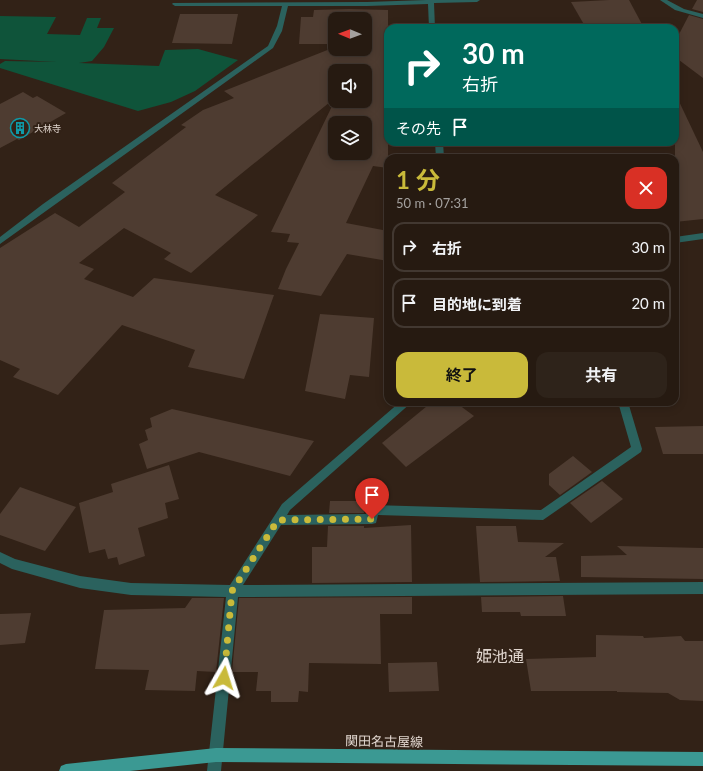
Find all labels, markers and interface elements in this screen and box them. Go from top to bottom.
north arrow [328,12,372,56]
map controls [328,12,372,160]
text: 30 m [462,36,525,70]
icon: right [396,40,448,92]
button: sound [328,64,372,108]
text: 右折 [462,73,498,95]
button: layers [328,116,372,160]
icon: arrive [449,116,471,138]
building icon: 大林寺 [9,117,31,139]
text: その先 [396,119,441,137]
place label: 大林寺 [34,123,61,134]
text: 1 分 [396,165,440,194]
button: close [625,167,667,209]
text: 50 m · 07:31 [396,195,469,211]
icon: right [398,236,420,258]
text: 30 m [631,238,665,256]
text: 右折 [432,239,462,257]
icon: arrive [398,292,420,314]
text: 20 m [631,294,665,312]
text: 目的地に到着 [432,295,522,313]
button: 終了 [396,352,528,398]
button: 共有 [536,352,667,398]
pin [355,478,389,519]
icon: arrive [361,484,383,506]
district label: 姫池通 [476,646,524,665]
position arrow [203,657,245,699]
street label: 関田名古屋線 [345,732,423,750]

